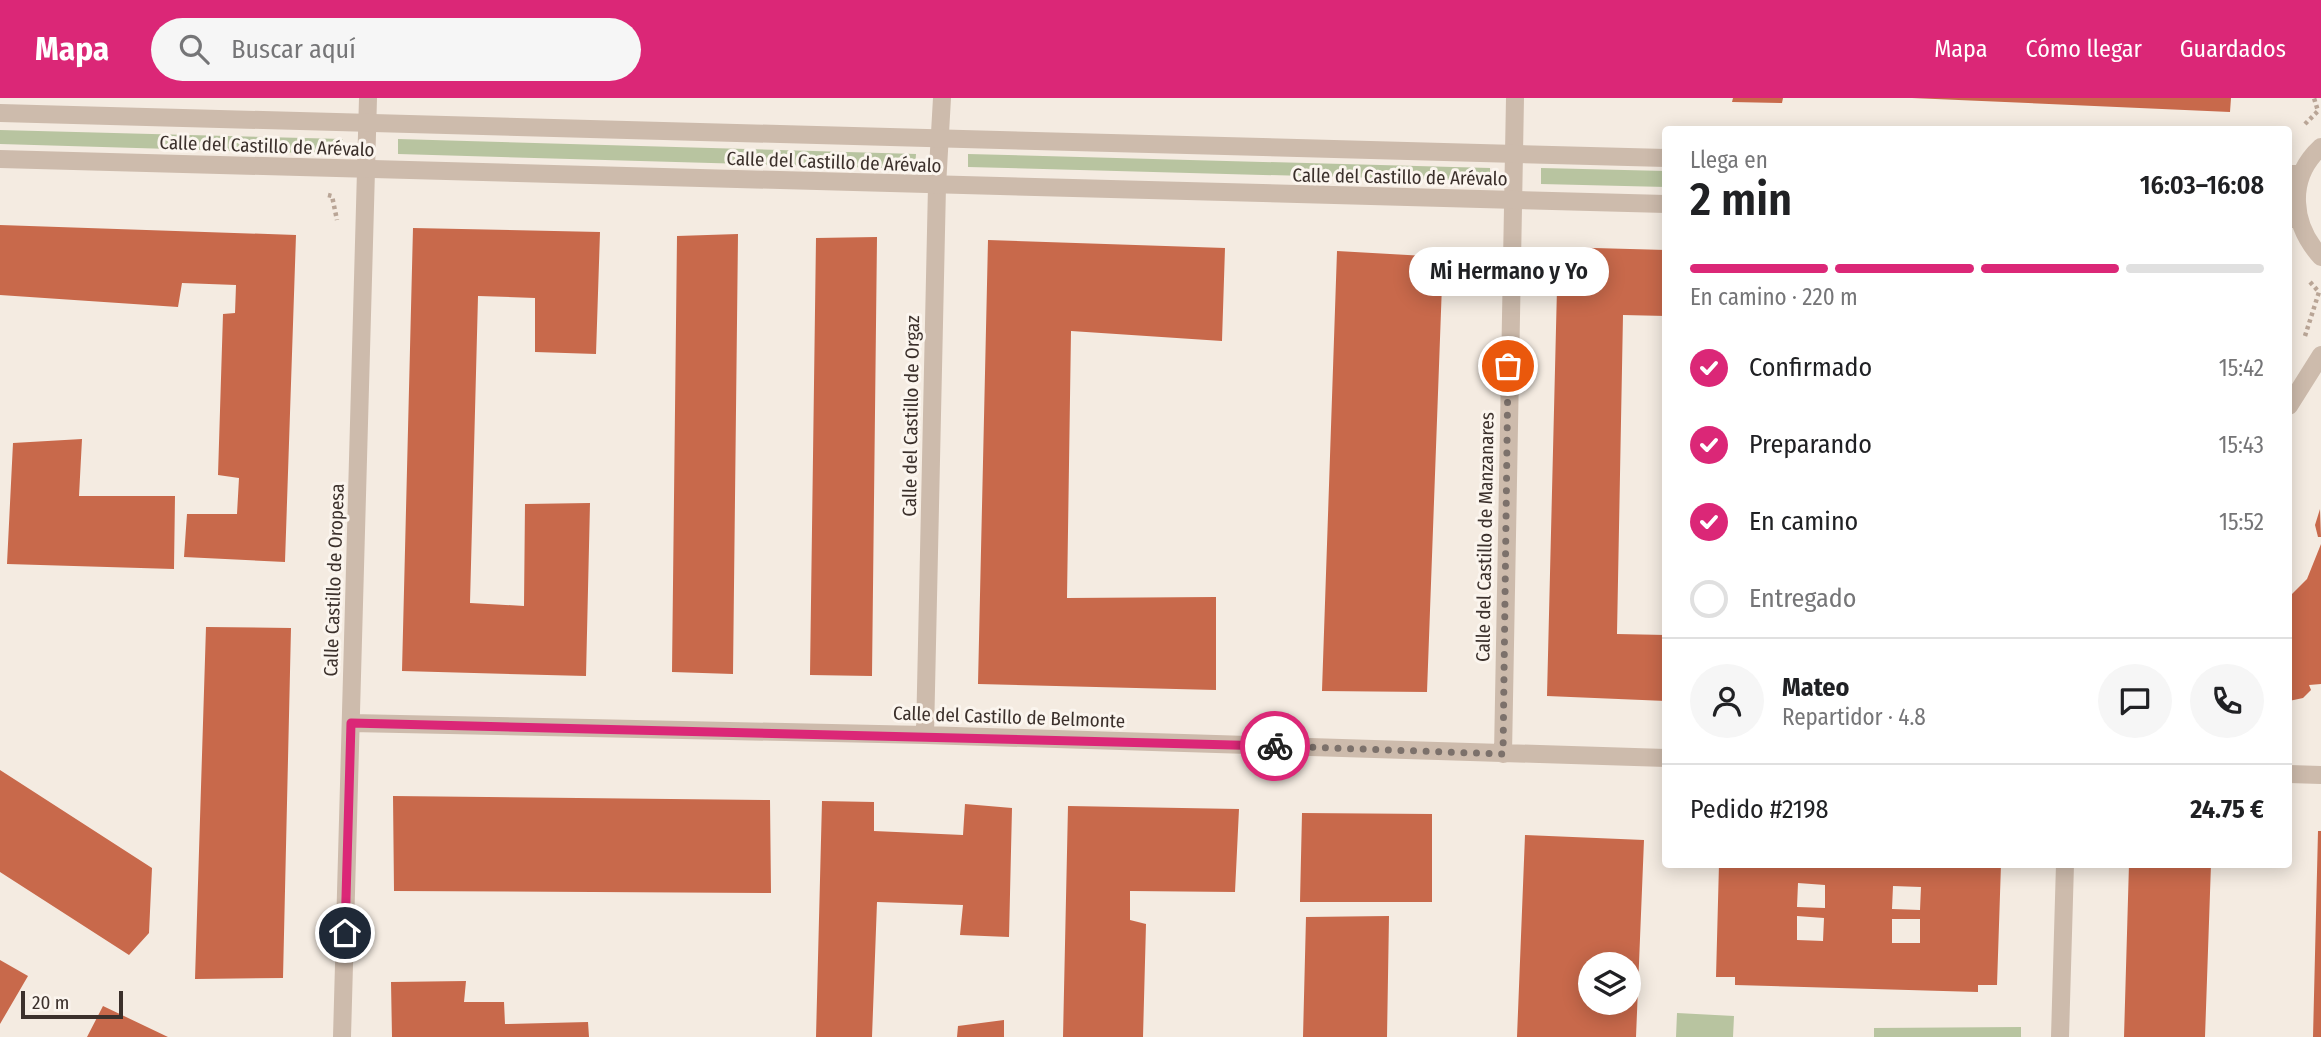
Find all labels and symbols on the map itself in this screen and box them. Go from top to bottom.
street label: Calle del Castillo de Arévalo [159,131,375,161]
street label: Calle del Castillo de Arévalo [726,147,942,177]
street label: Calle del Castillo de Arévalo [1292,164,1508,190]
callout: Mi Hermano y Yo [1408,247,1608,296]
street label: Calle del Castillo de Orgaz [898,315,924,517]
pin [1478,336,1538,396]
street label: Calle del Castillo de Manzanares [1471,412,1499,662]
street label: Calle Castillo de Oropesa [319,483,349,677]
street label: Calle del Castillo de Belmonte [892,701,1126,733]
courier [1240,711,1310,781]
pin [315,903,375,963]
scale bar [21,988,122,1020]

